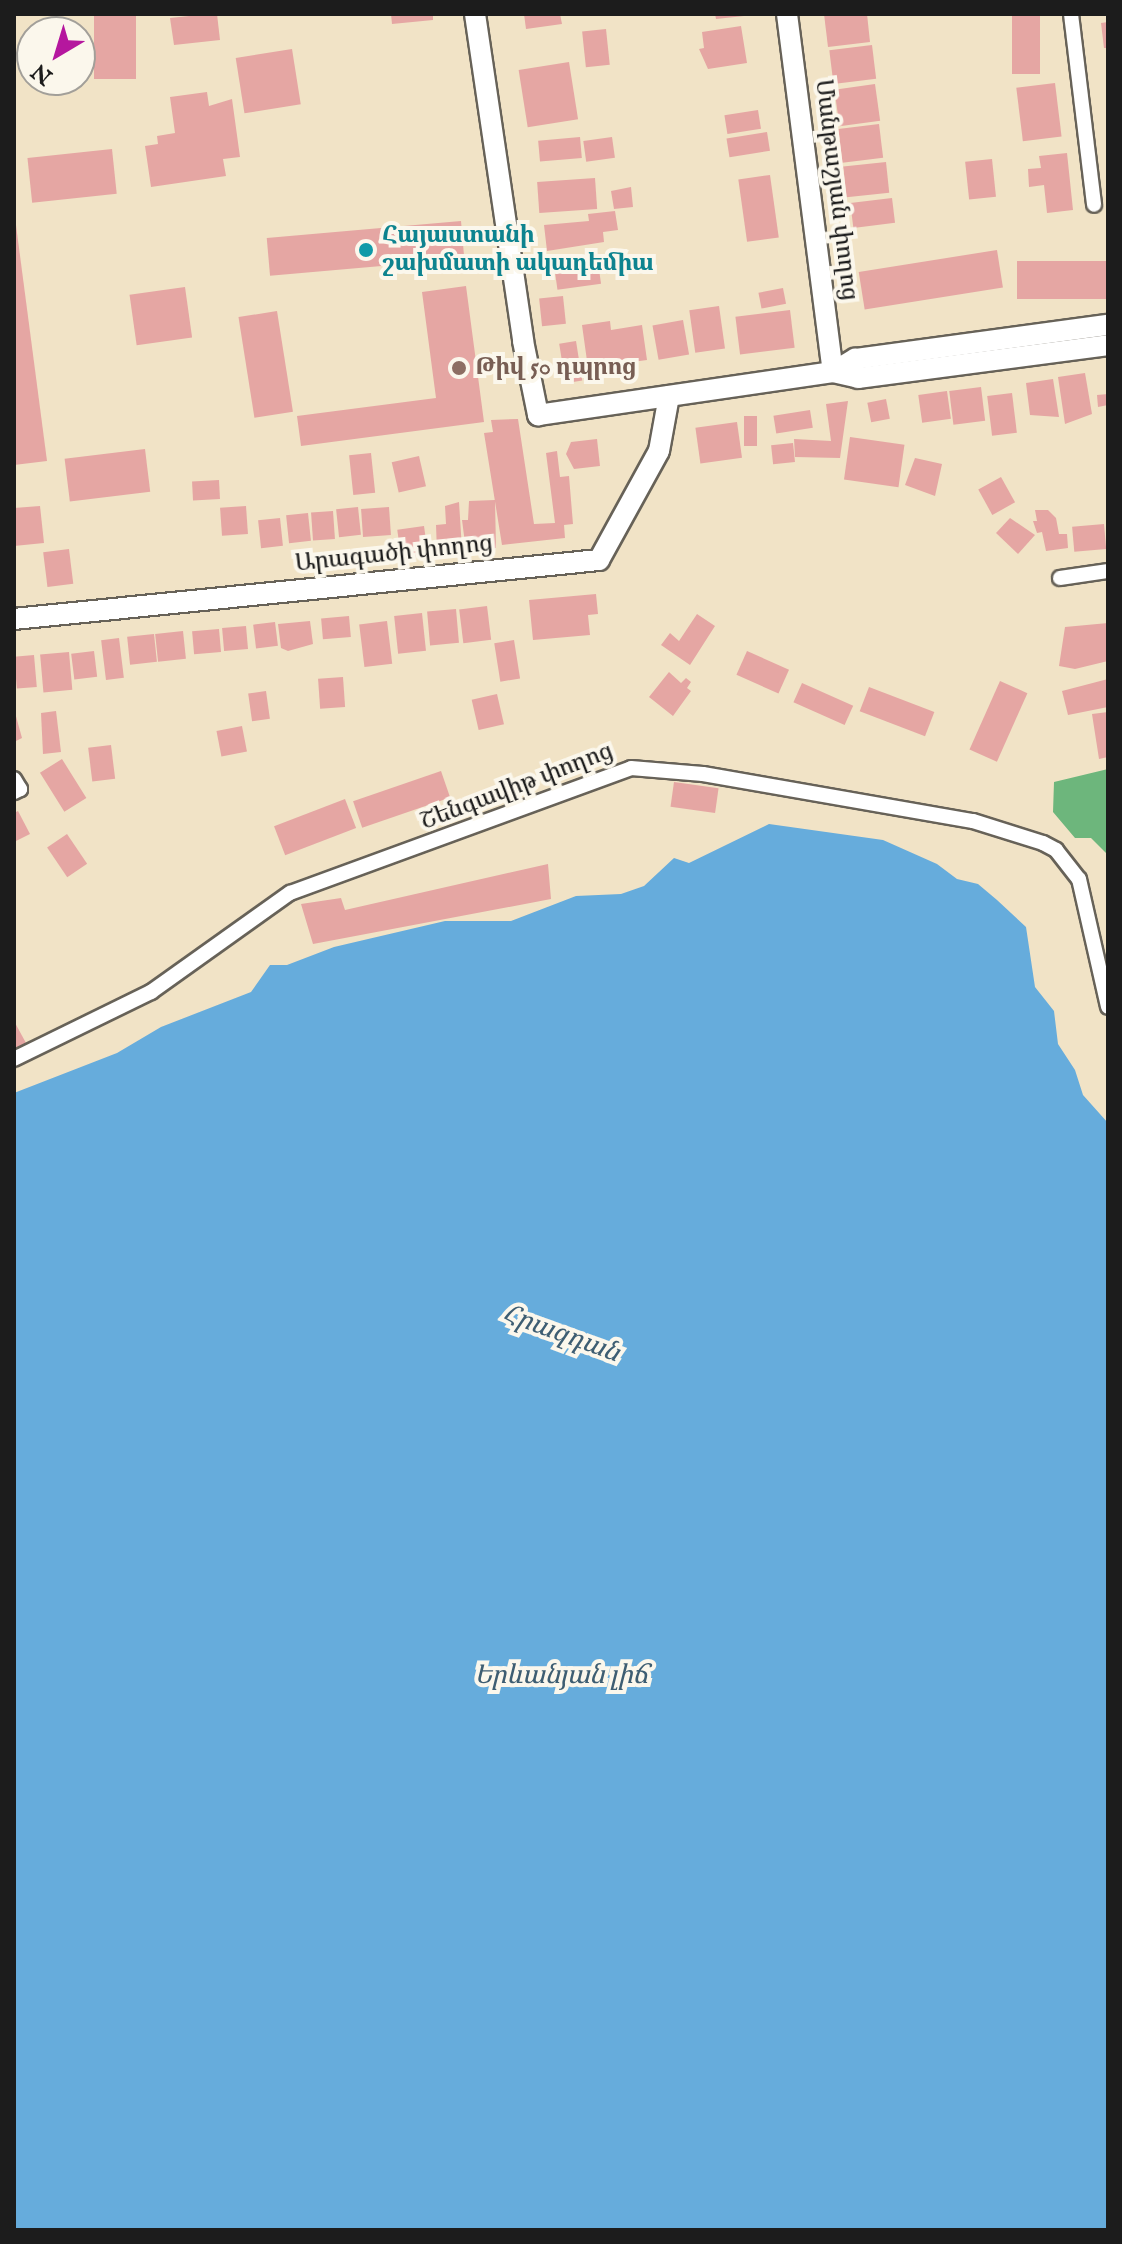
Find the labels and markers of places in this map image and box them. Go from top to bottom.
place label: Հայաստանի շախմատի ակադեմիա [382,222,654,278]
marker: Հայաստանի շախմատի ակադեմիա [357,241,375,259]
place label: Թիվ 50 դպրոց [475,354,637,382]
marker: Թիվ 50 դպրոց [450,359,468,377]

